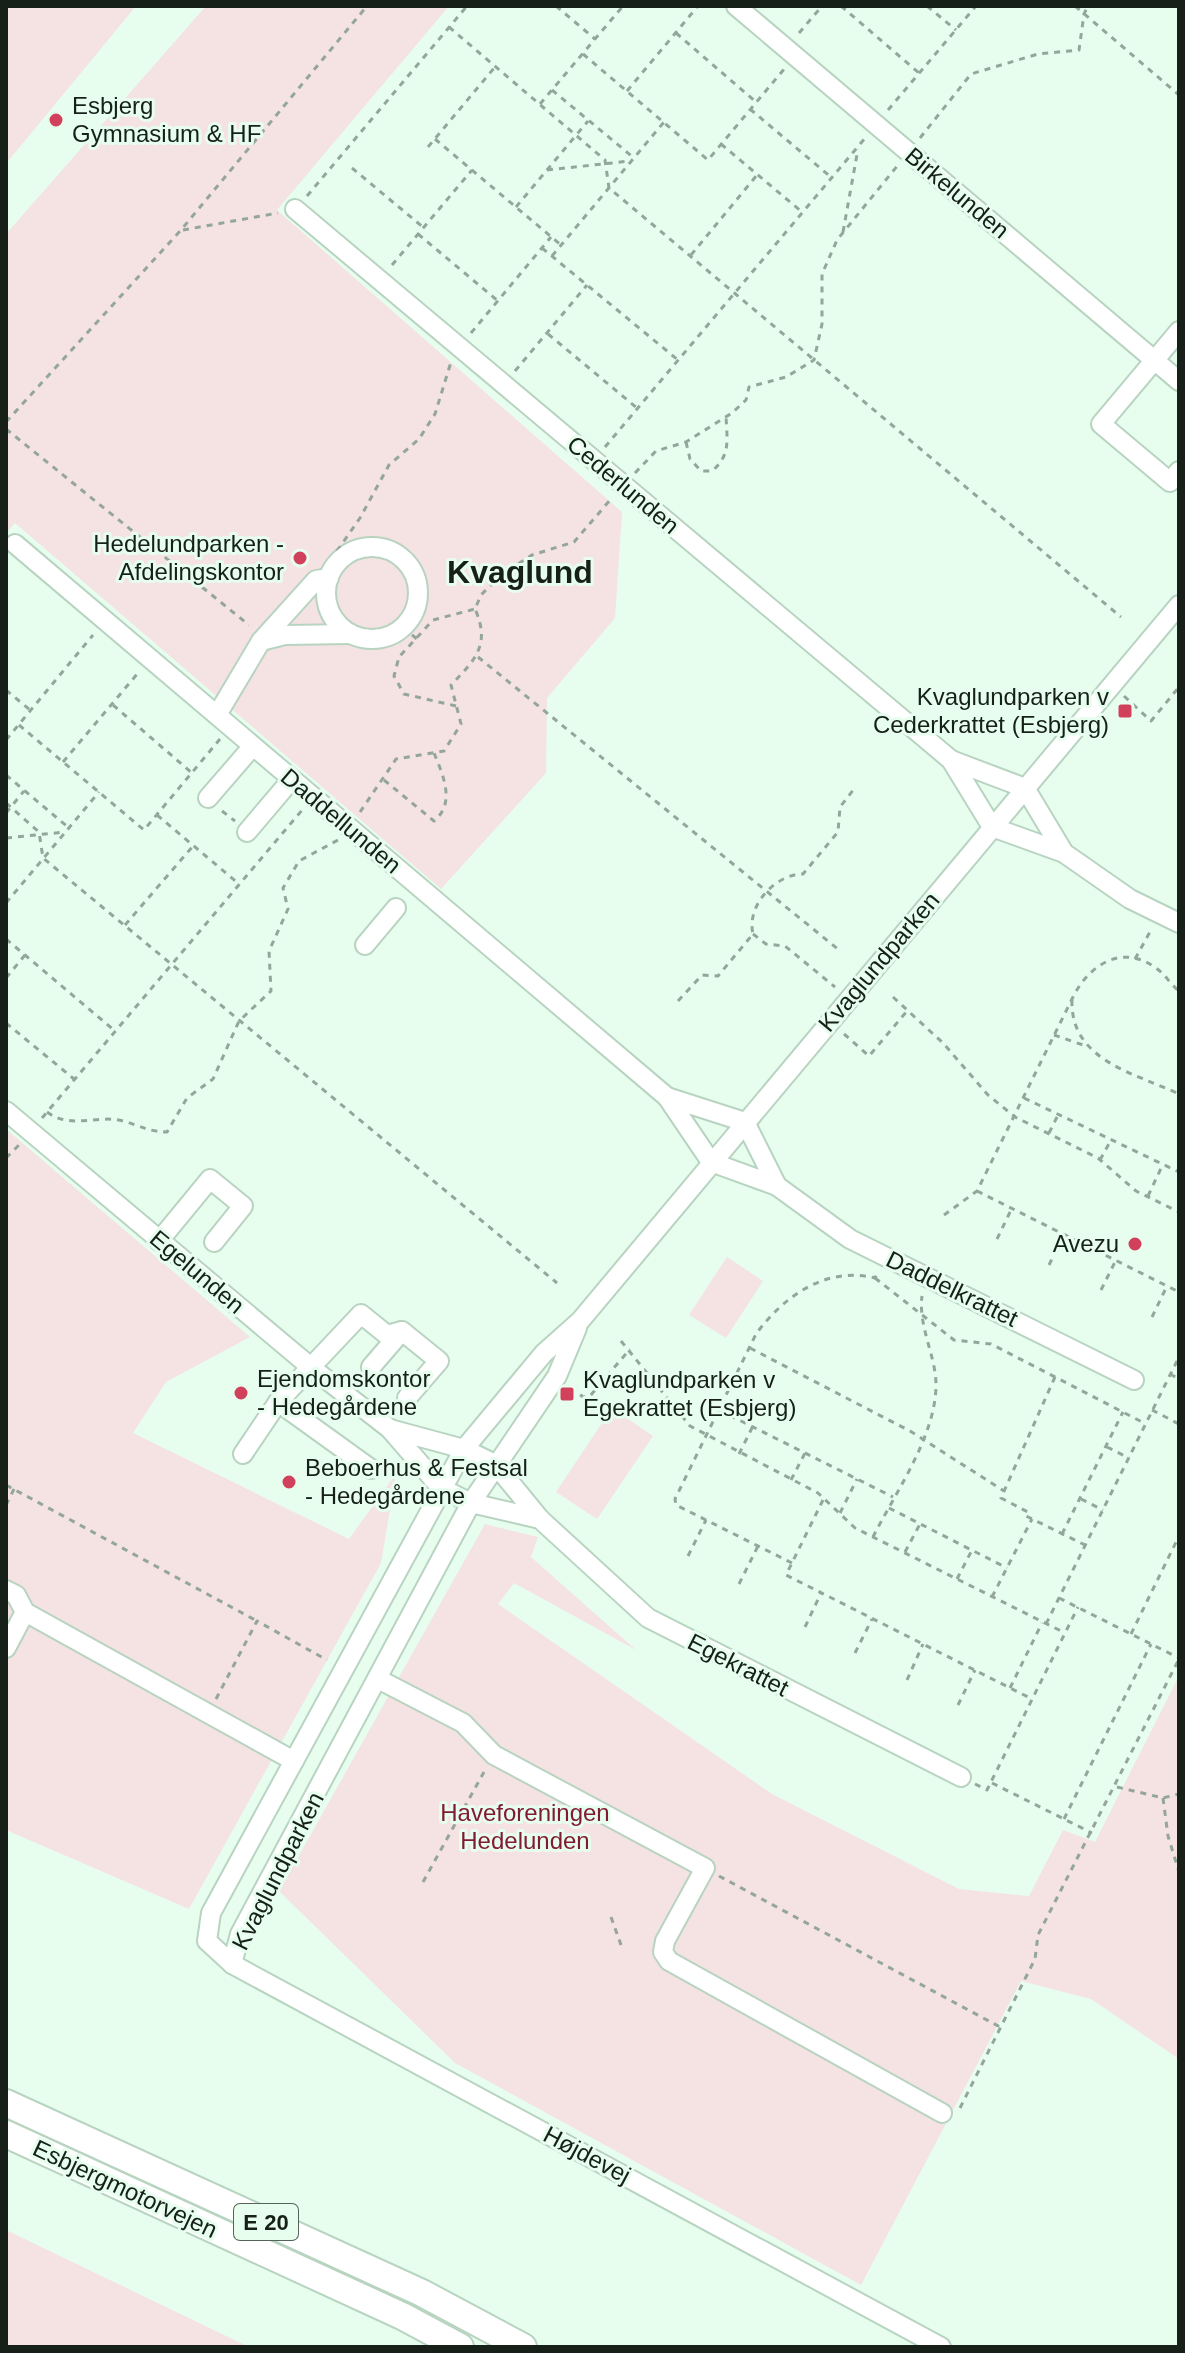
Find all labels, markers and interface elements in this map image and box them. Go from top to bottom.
place label: Esbjerg Gymnasium & HF [72,92,261,147]
marker: Esbjerg Gymnasium & HF [47,111,65,129]
street label: Birkelunden [900,142,1015,244]
street label: Cederlunden [562,430,685,539]
place label: Hedelundparken - Afdelingskontor [93,530,284,585]
marker: Hedelundparken - Afdelingskontor [291,549,309,567]
district label: Kvaglund [447,554,593,590]
place label: Kvaglundparken v Cederkrattet (Esbjerg) [873,683,1109,738]
marker: Kvaglundparken v Cederkrattet (Esbjerg) [1116,702,1134,720]
street label: Daddellunden [276,763,407,879]
street label: Kvaglundparken [813,887,945,1037]
street label: Egelunden [145,1224,250,1319]
place label: Avezu [1053,1230,1119,1257]
marker: Avezu [1126,1235,1144,1253]
street label: Daddelkrattet [882,1245,1023,1332]
place label: Ejendomskontor - Hedegårdene [257,1365,430,1420]
place label: Kvaglundparken v Egekrattet (Esbjerg) [583,1366,796,1421]
marker: Ejendomskontor - Hedegårdene [232,1384,250,1402]
marker: Kvaglundparken v Egekrattet (Esbjerg) [558,1385,576,1403]
place label: Beboerhus & Festsal - Hedegårdene [305,1454,528,1509]
marker: Beboerhus & Festsal - Hedegårdene [280,1473,298,1491]
street label: Egekrattet [683,1628,793,1702]
street label: Kvaglundparken [226,1787,329,1954]
park label: Haveforeningen Hedelunden [440,1799,610,1854]
street label: Højdevej [539,2120,635,2189]
street label: Esbjergmotorvejen [29,2134,222,2243]
road number: E 20 [234,2204,298,2240]

